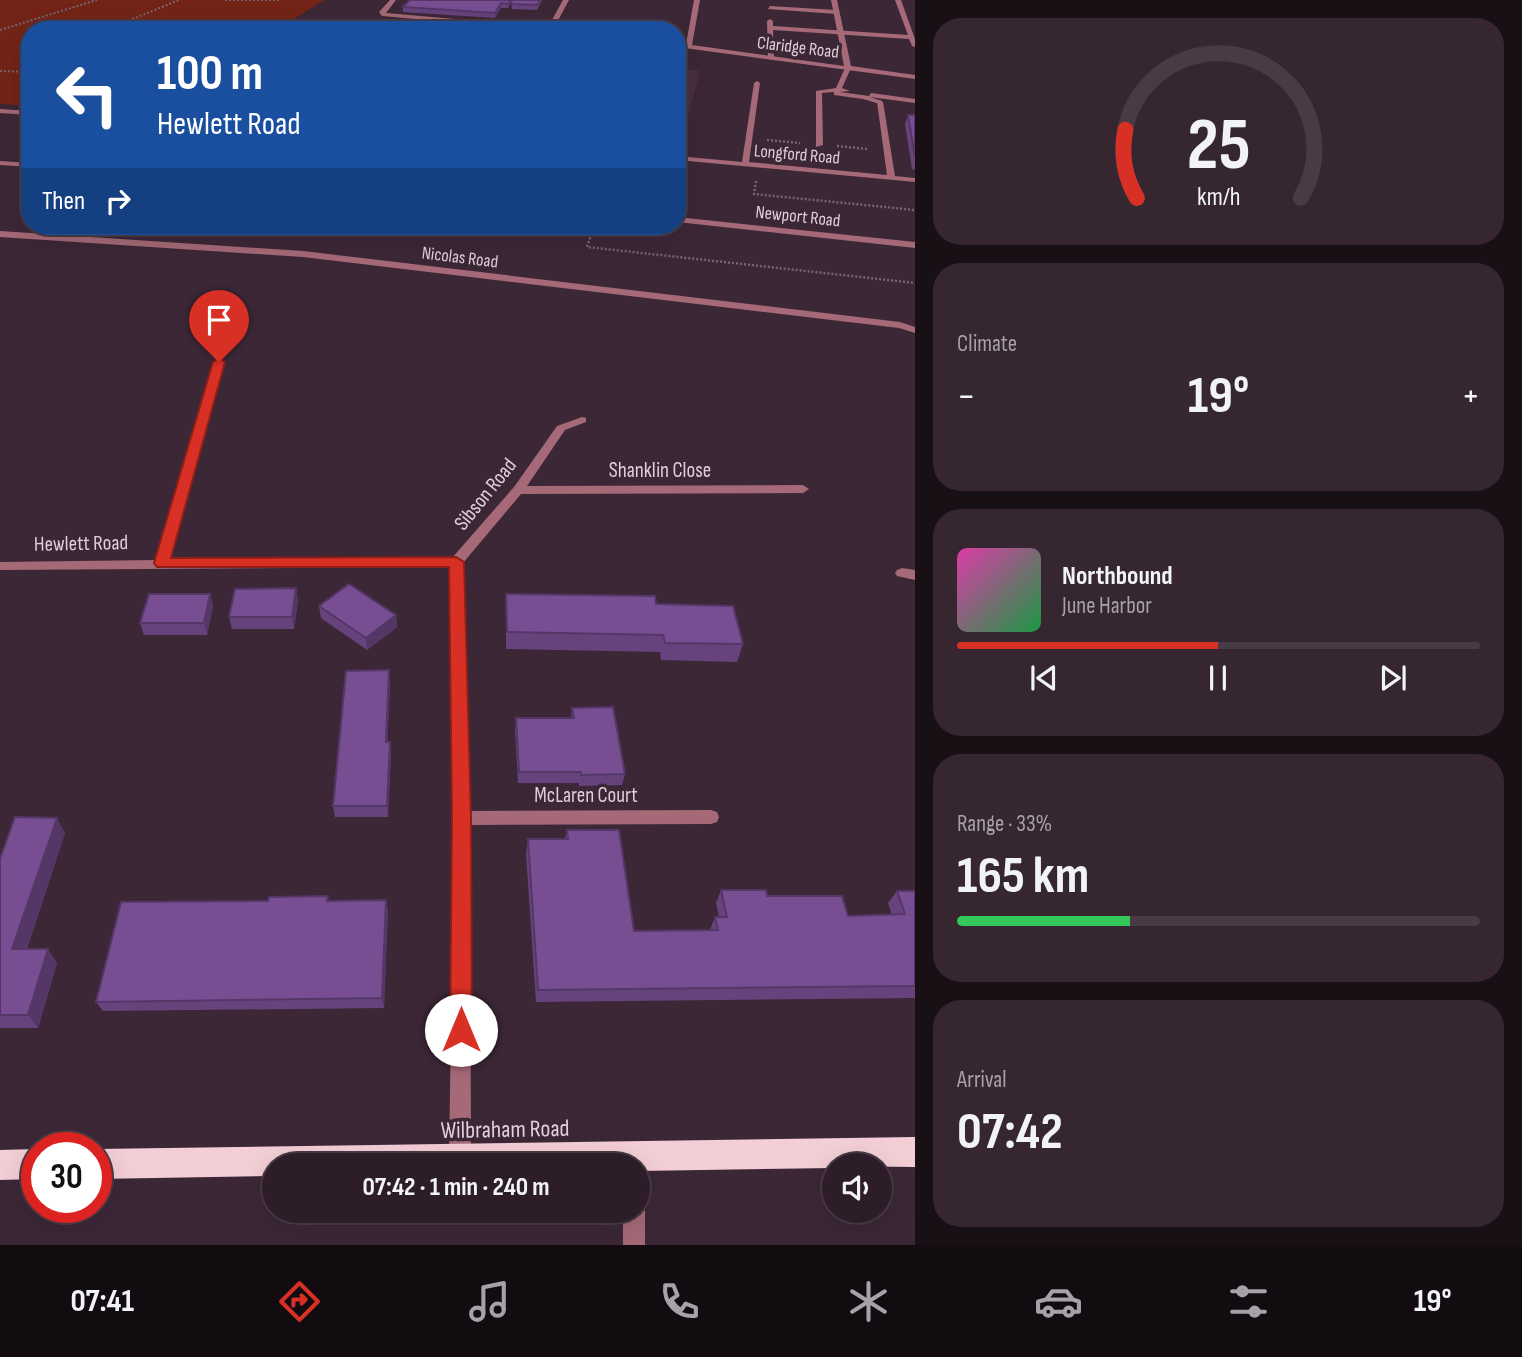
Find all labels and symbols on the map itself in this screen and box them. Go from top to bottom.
street label: Claridge Road [756,32,840,63]
street label: Longford Road [753,140,841,169]
street label: Newport Road [755,202,841,231]
street label: Nicolas Road [421,242,499,273]
pin [189,290,249,362]
street label: Sibson Road [449,453,522,535]
street label: Shanklin Close [609,458,711,483]
street label: Hewlett Road [34,530,128,557]
street label: McLaren Court [534,783,638,808]
position arrow [424,993,498,1067]
street label: Wilbraham Road [440,1114,570,1145]
speed limit sign: 30 [21,1132,112,1223]

